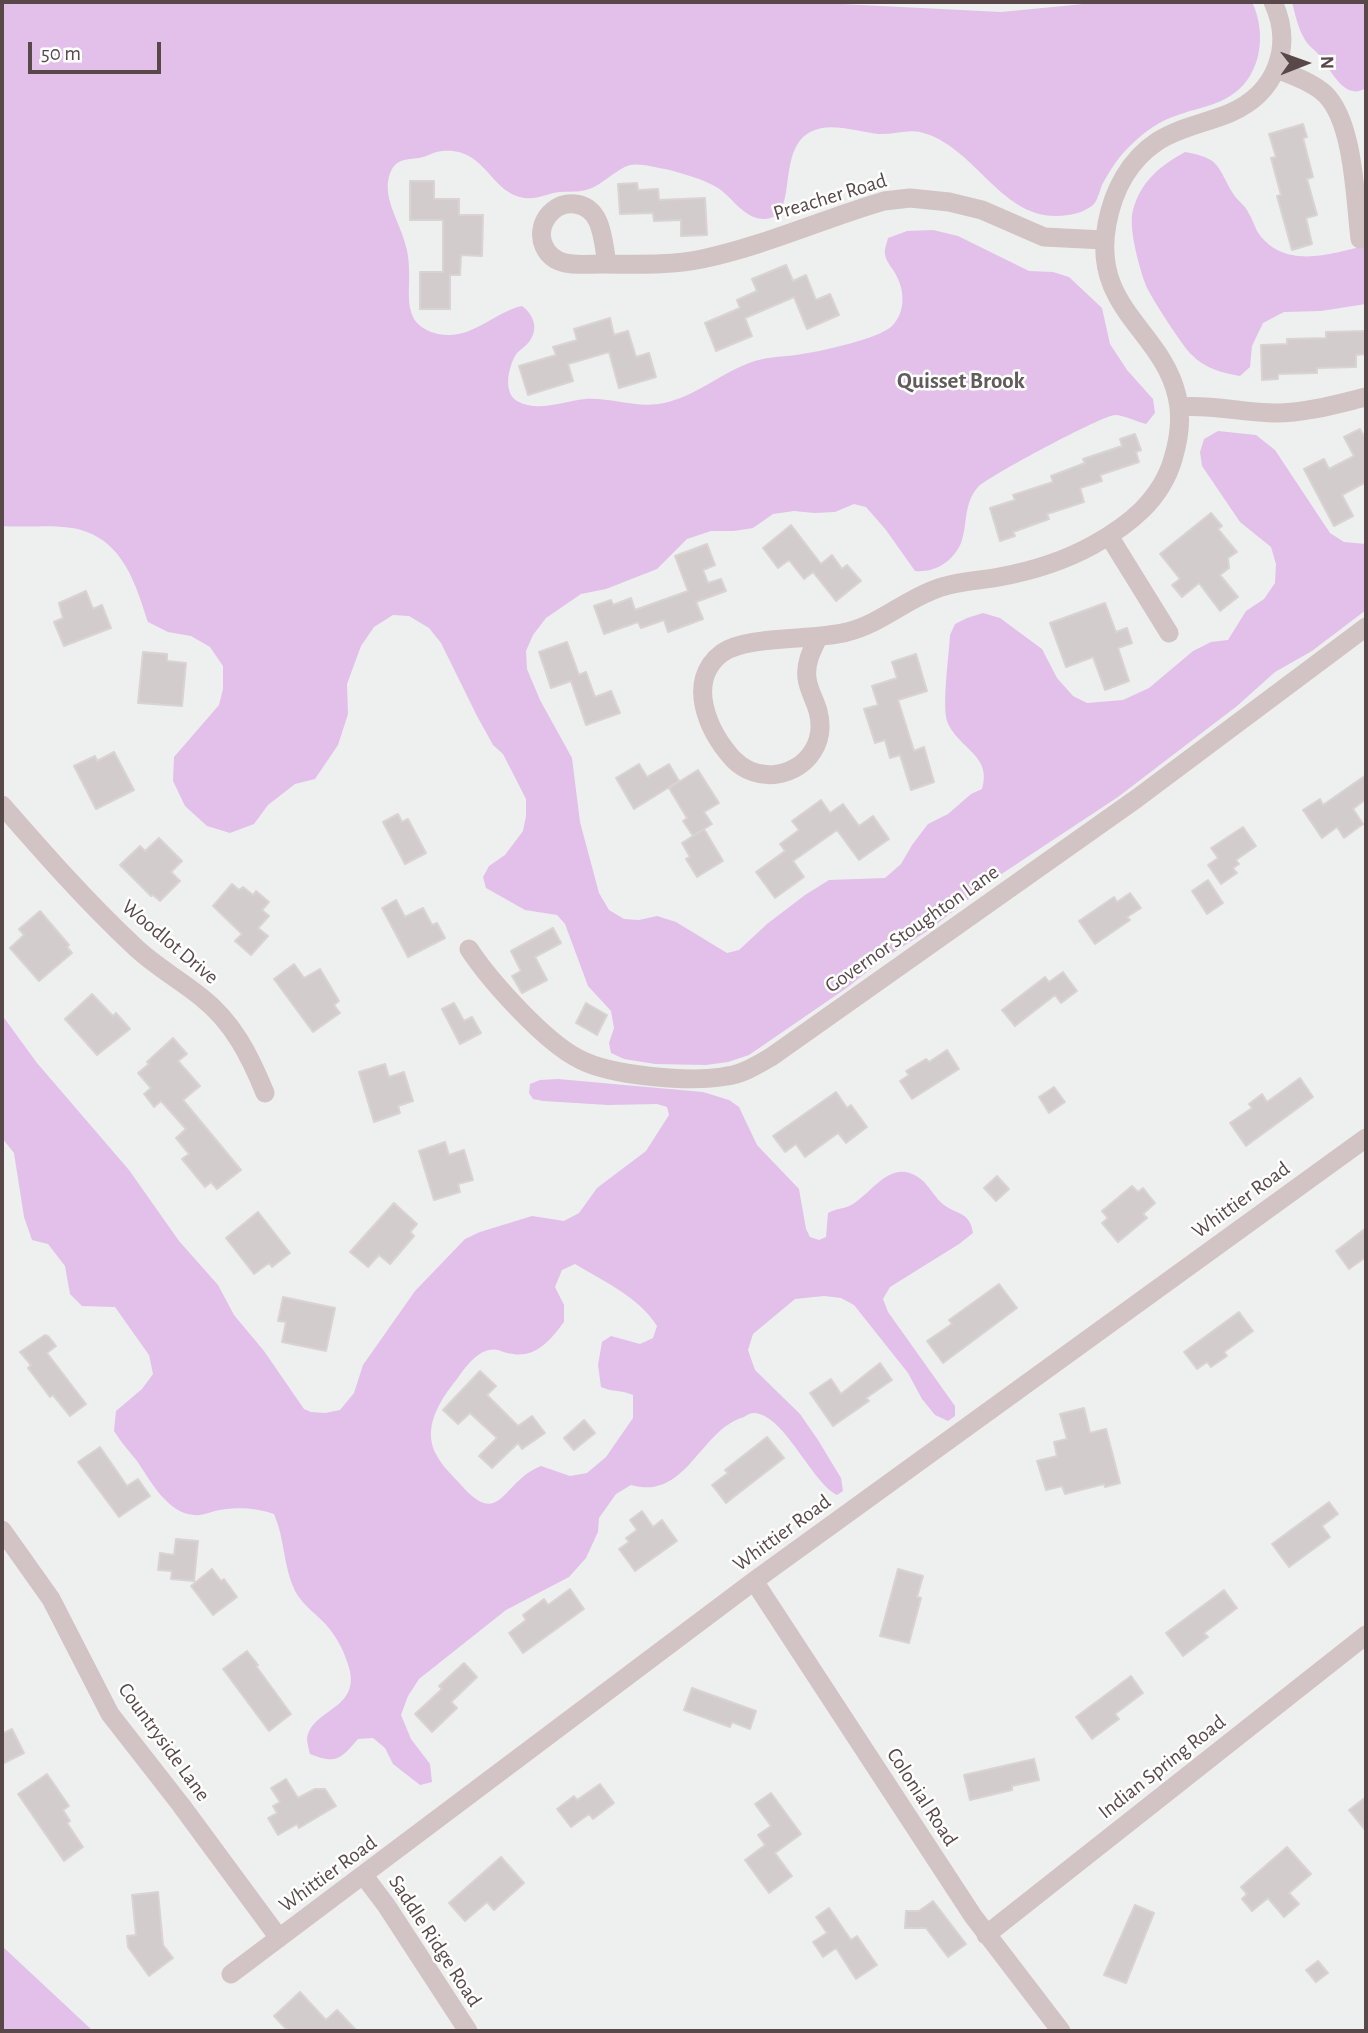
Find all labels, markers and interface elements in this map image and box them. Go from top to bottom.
scale bar [32,28,164,72]
north arrow [1270,28,1340,98]
text: 50 m [41,43,81,64]
text: N [1317,56,1336,69]
street label: Preacher Road [770,168,890,226]
district label: Quisset Brook [897,367,1025,395]
street label: Governor Stoughton Lane [820,859,1004,999]
street label: Woodlot Drive [116,894,224,990]
street label: Whittier Road [1187,1156,1295,1244]
street label: Whittier Road [728,1489,836,1577]
street label: Countryside Lane [113,1678,215,1806]
street label: Indian Spring Road [1093,1709,1231,1825]
street label: Colonial Road [881,1743,963,1851]
street label: Whittier Road [274,1830,382,1918]
street label: Saddle Ridge Road [383,1870,487,2012]

